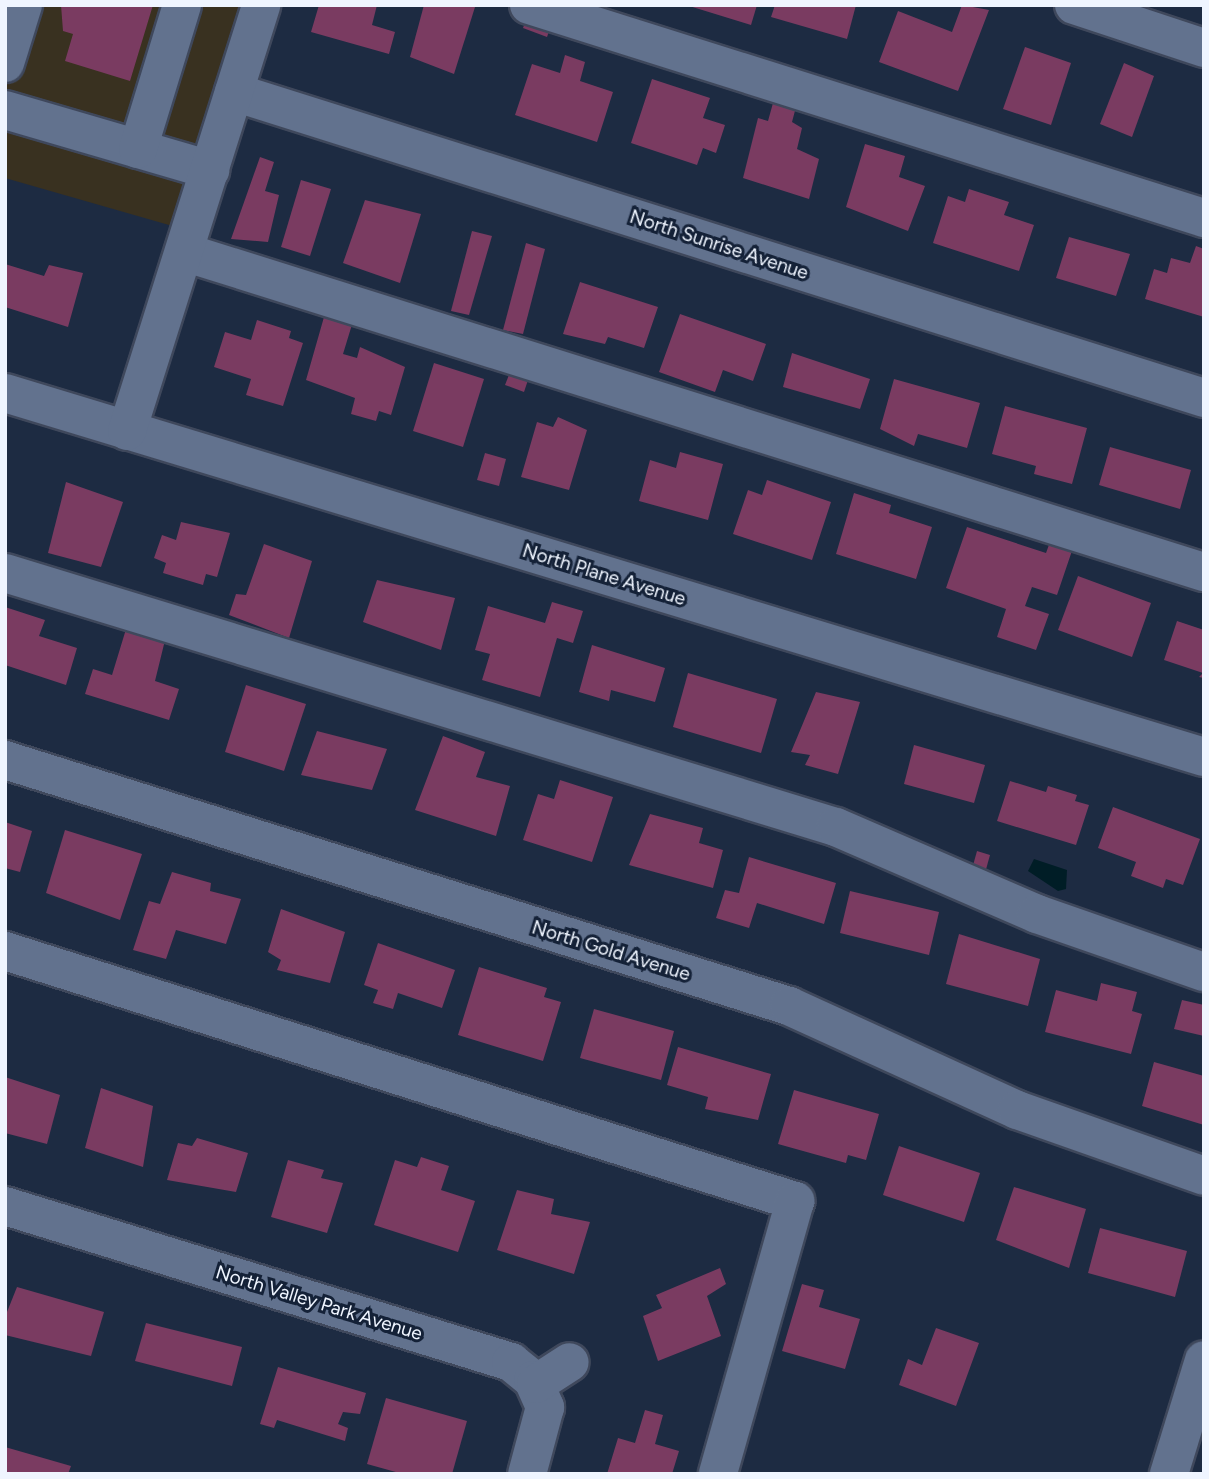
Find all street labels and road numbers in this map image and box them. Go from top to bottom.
street label: North Sunrise Avenue [627,205,811,285]
street label: North Plane Avenue [520,539,688,611]
street label: North Gold Avenue [529,916,693,986]
street label: North Valley Park Avenue [213,1261,425,1345]

